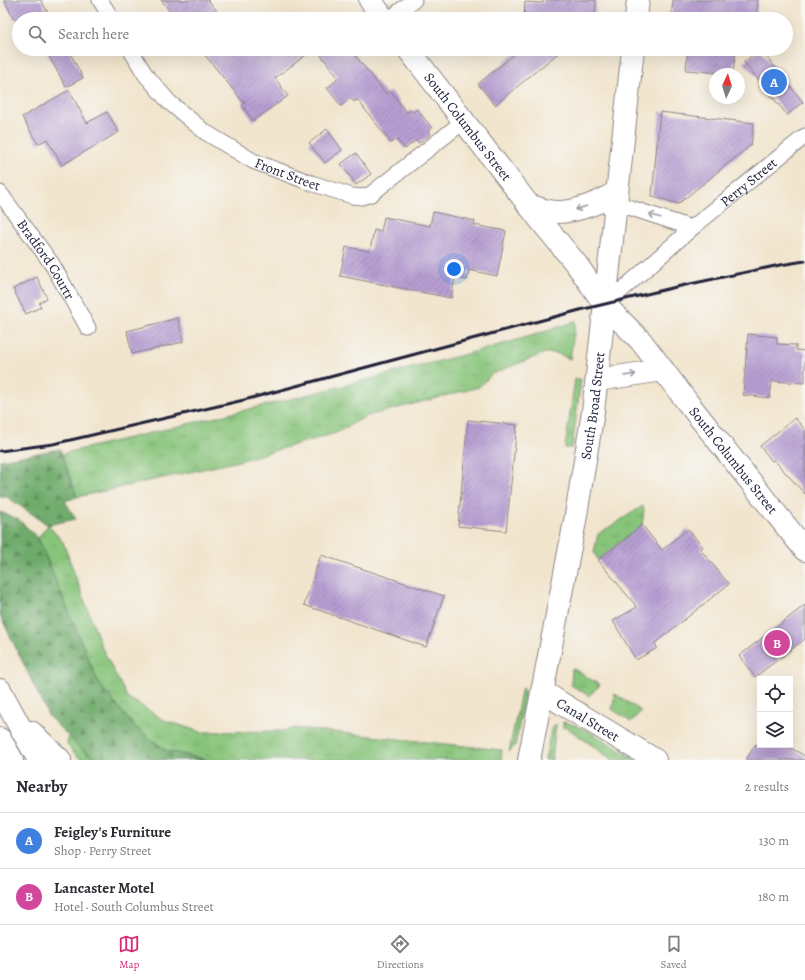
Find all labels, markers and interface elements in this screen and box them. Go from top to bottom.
search box [12,12,793,56]
icon: search [26,23,48,45]
text: Search here [58,24,129,44]
pin: A [761,67,787,97]
street label: South Columbus Street [420,68,516,185]
north arrow [709,68,745,104]
street label: Front Street [252,153,323,195]
street label: Perry Street [716,153,781,211]
one-way arrow [575,204,587,212]
one-way arrow [649,212,662,219]
street label: Bradford Courtr [13,215,80,304]
your location [444,259,464,279]
street label: South Broad Street [576,351,609,461]
one-way arrow [623,371,636,379]
street label: South Columbus Street [685,403,782,518]
pin: B [764,628,790,658]
map controls [757,676,793,748]
button: locate [757,676,793,712]
street label: Canal Street [553,693,623,746]
button: layers [757,712,793,748]
text: Nearby [16,775,67,798]
text: 2 results [745,778,789,795]
text: Feigley's Furniture [54,822,171,842]
text: A [25,832,33,849]
text: 130 m [759,832,789,849]
text: Shop · Perry Street [54,842,152,859]
text: Lancaster Motel [54,878,154,898]
text: B [25,888,33,905]
text: 180 m [758,888,789,905]
text: Hotel · South Columbus Street [54,898,214,915]
tab: Map [118,933,140,972]
tab: Directions [377,933,424,972]
tab: Saved [661,933,687,972]

